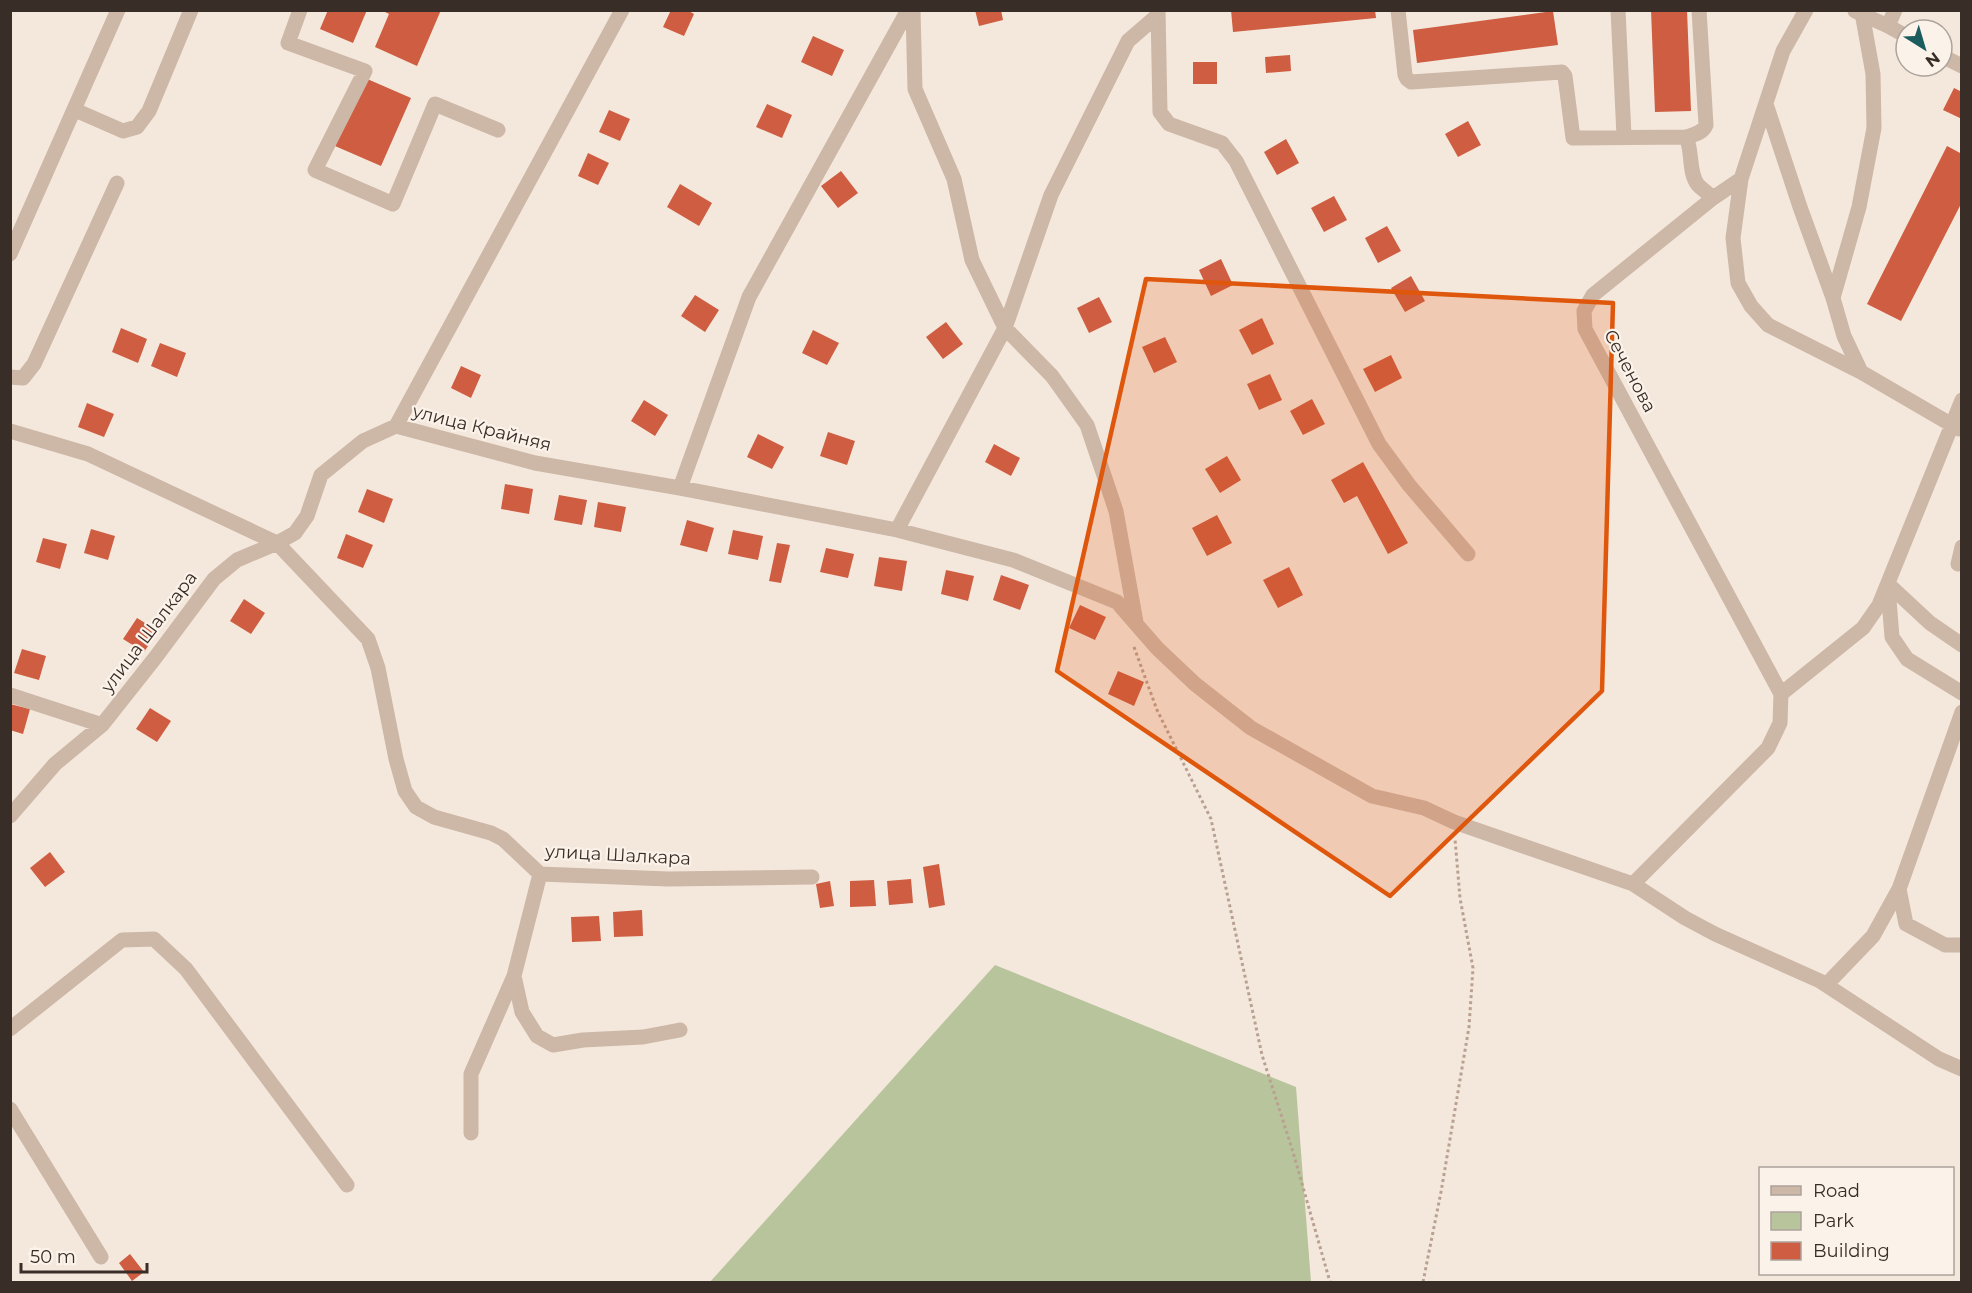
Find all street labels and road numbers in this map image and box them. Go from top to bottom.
street label: Сеченова [1599,326,1661,416]
street label: улица Крайняя [409,400,554,456]
street label: улица Шалкара [96,567,202,698]
street label: улица Шалкара [544,840,691,870]

